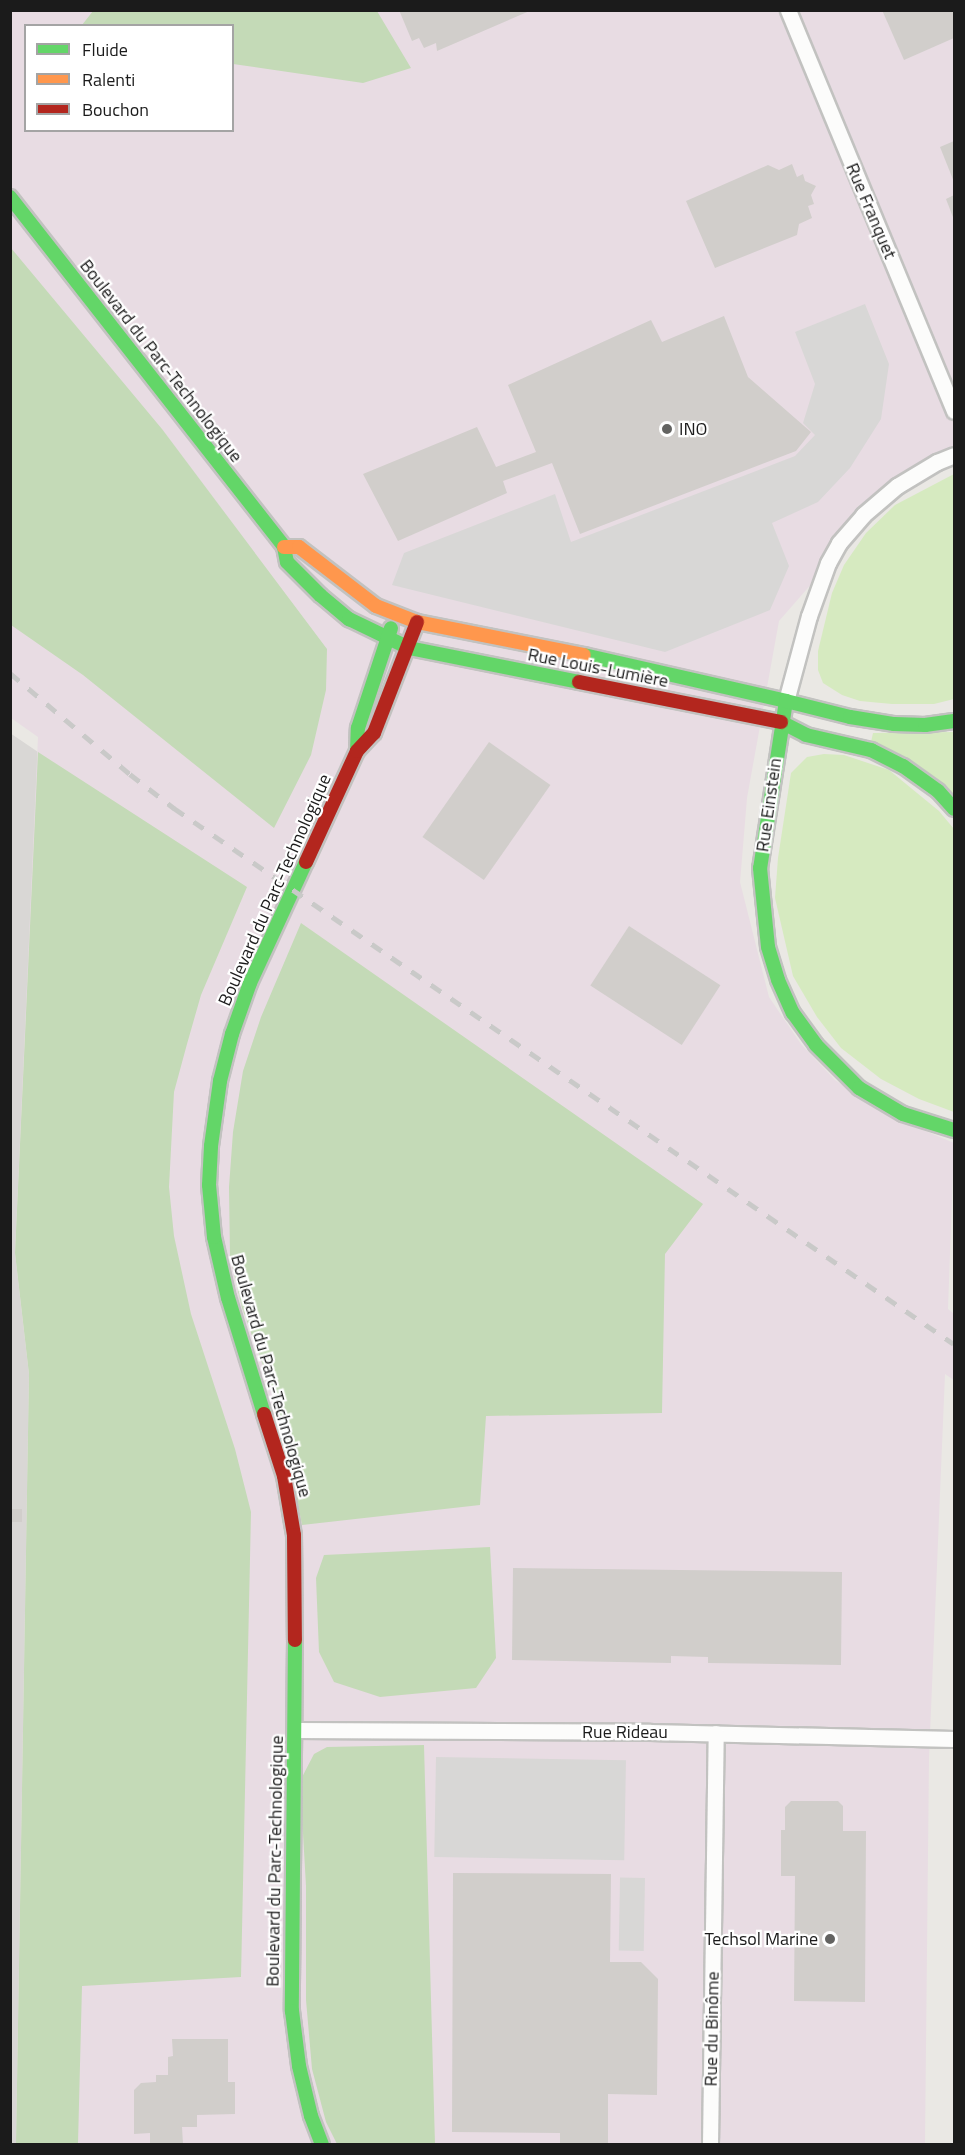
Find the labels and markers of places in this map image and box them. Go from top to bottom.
place label: INO [679,418,707,440]
marker: INO [660,422,674,436]
place label: Techsol Marine [705,1928,818,1950]
marker: Techsol Marine [823,1932,837,1946]

